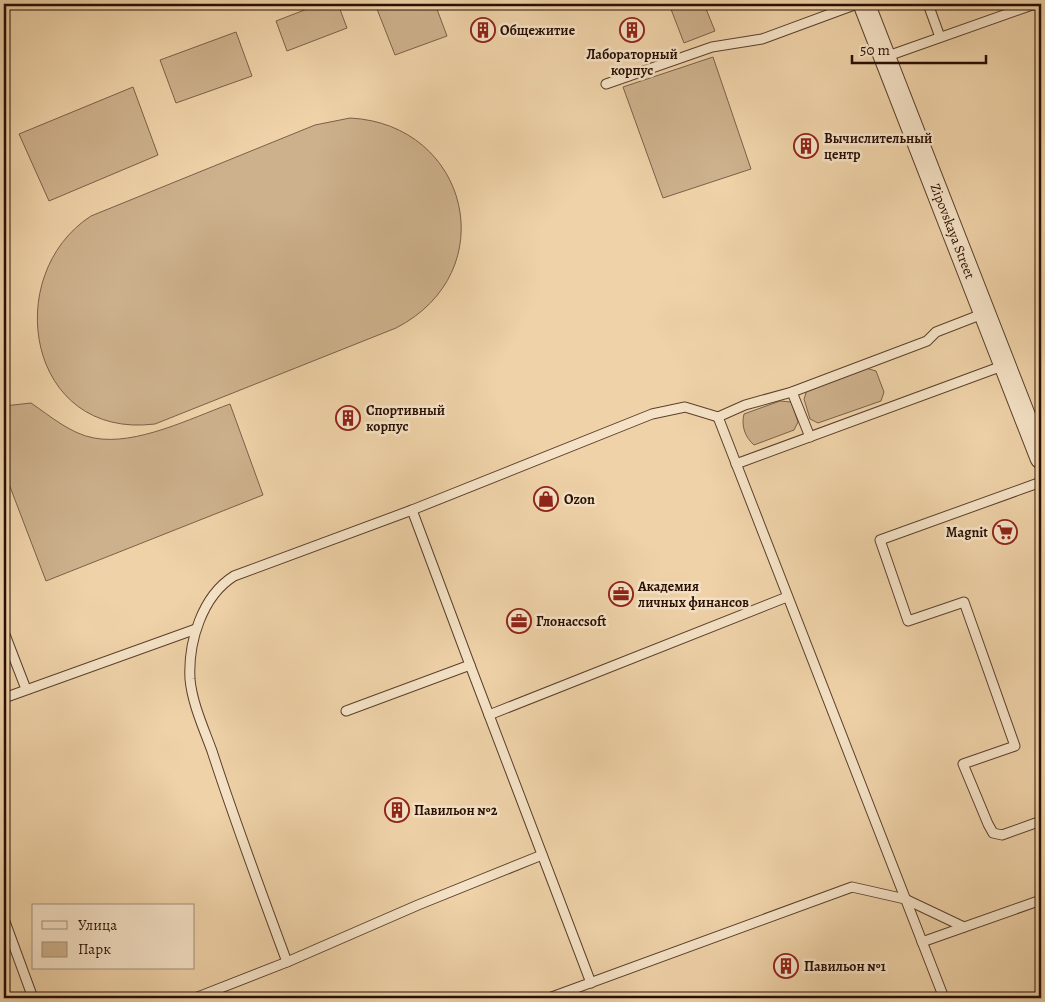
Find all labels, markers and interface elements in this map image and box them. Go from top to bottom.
building icon: Общежитие [470,17,496,43]
building icon: Лабораторный корпус [619,17,645,43]
place label: Общежитие [500,21,576,40]
scale bar [852,32,986,64]
text: 50 m [860,40,890,60]
place label: Лабораторный корпус [586,45,678,80]
place label: Вычислительный центр [824,129,932,164]
building icon: Вычислительный центр [793,133,819,159]
street label: Zipovskaya Street [926,181,980,282]
place label: Спортивный корпус [366,401,445,436]
building icon: Спортивный корпус [335,405,361,431]
shop icon: Ozon [533,486,559,512]
place label: Ozon [564,490,595,509]
supermarket icon: Magnit [992,519,1018,545]
place label: Magnit [946,523,988,542]
place label: Академия личных финансов [637,577,749,612]
office icon: Академия личных финансов [608,581,634,607]
office icon: Глонассsoft [506,608,532,634]
place label: Глонассsoft [536,612,607,631]
building icon: Павильон №2 [384,797,410,823]
place label: Павильон №2 [414,801,498,820]
legend [32,904,195,970]
text: Улица [78,915,117,935]
text: Парк [78,939,111,959]
building icon: Павильон №1 [773,953,799,979]
place label: Павильон №1 [804,957,886,976]

